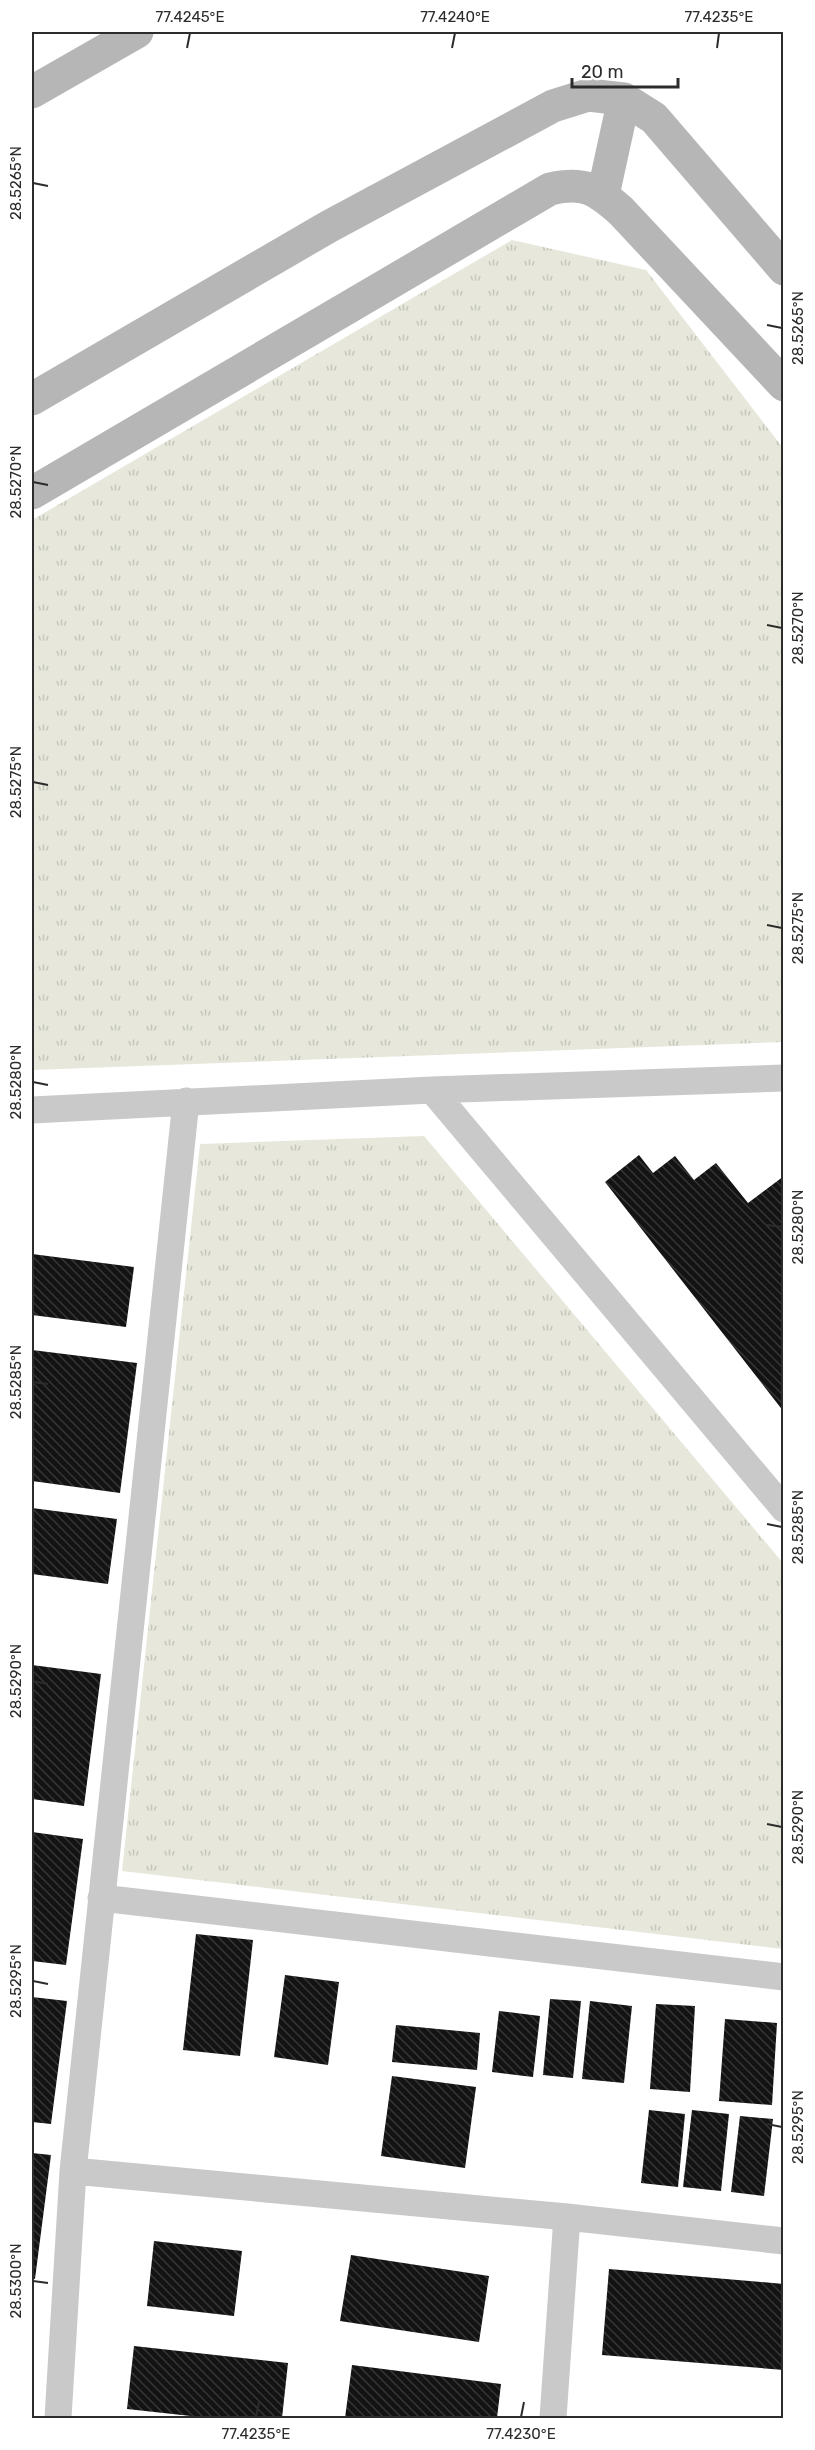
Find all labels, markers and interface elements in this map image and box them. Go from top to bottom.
text: 77.4245°E [155,8,225,26]
text: 77.4240°E [420,8,490,26]
text: 77.4235°E [685,8,753,26]
scale bar [572,51,678,89]
text: 20 m [581,61,623,83]
text: 28.5265°N [7,146,25,220]
text: 28.5265°N [789,291,807,365]
text: 28.5270°N [7,445,25,519]
text: 28.5270°N [789,591,807,665]
text: 28.5275°N [7,746,25,818]
text: 28.5275°N [789,892,807,964]
text: 28.5280°N [7,1044,25,1120]
text: 28.5280°N [789,1189,807,1265]
text: 28.5285°N [7,1345,25,1419]
text: 28.5285°N [789,1490,807,1564]
text: 28.5290°N [7,1644,25,1718]
text: 28.5290°N [789,1790,807,1864]
text: 28.5295°N [7,1944,25,2018]
text: 28.5295°N [789,2090,807,2164]
text: 28.5300°N [7,2243,25,2319]
text: 77.4235°E [222,2425,290,2443]
text: 77.4230°E [486,2425,556,2443]

